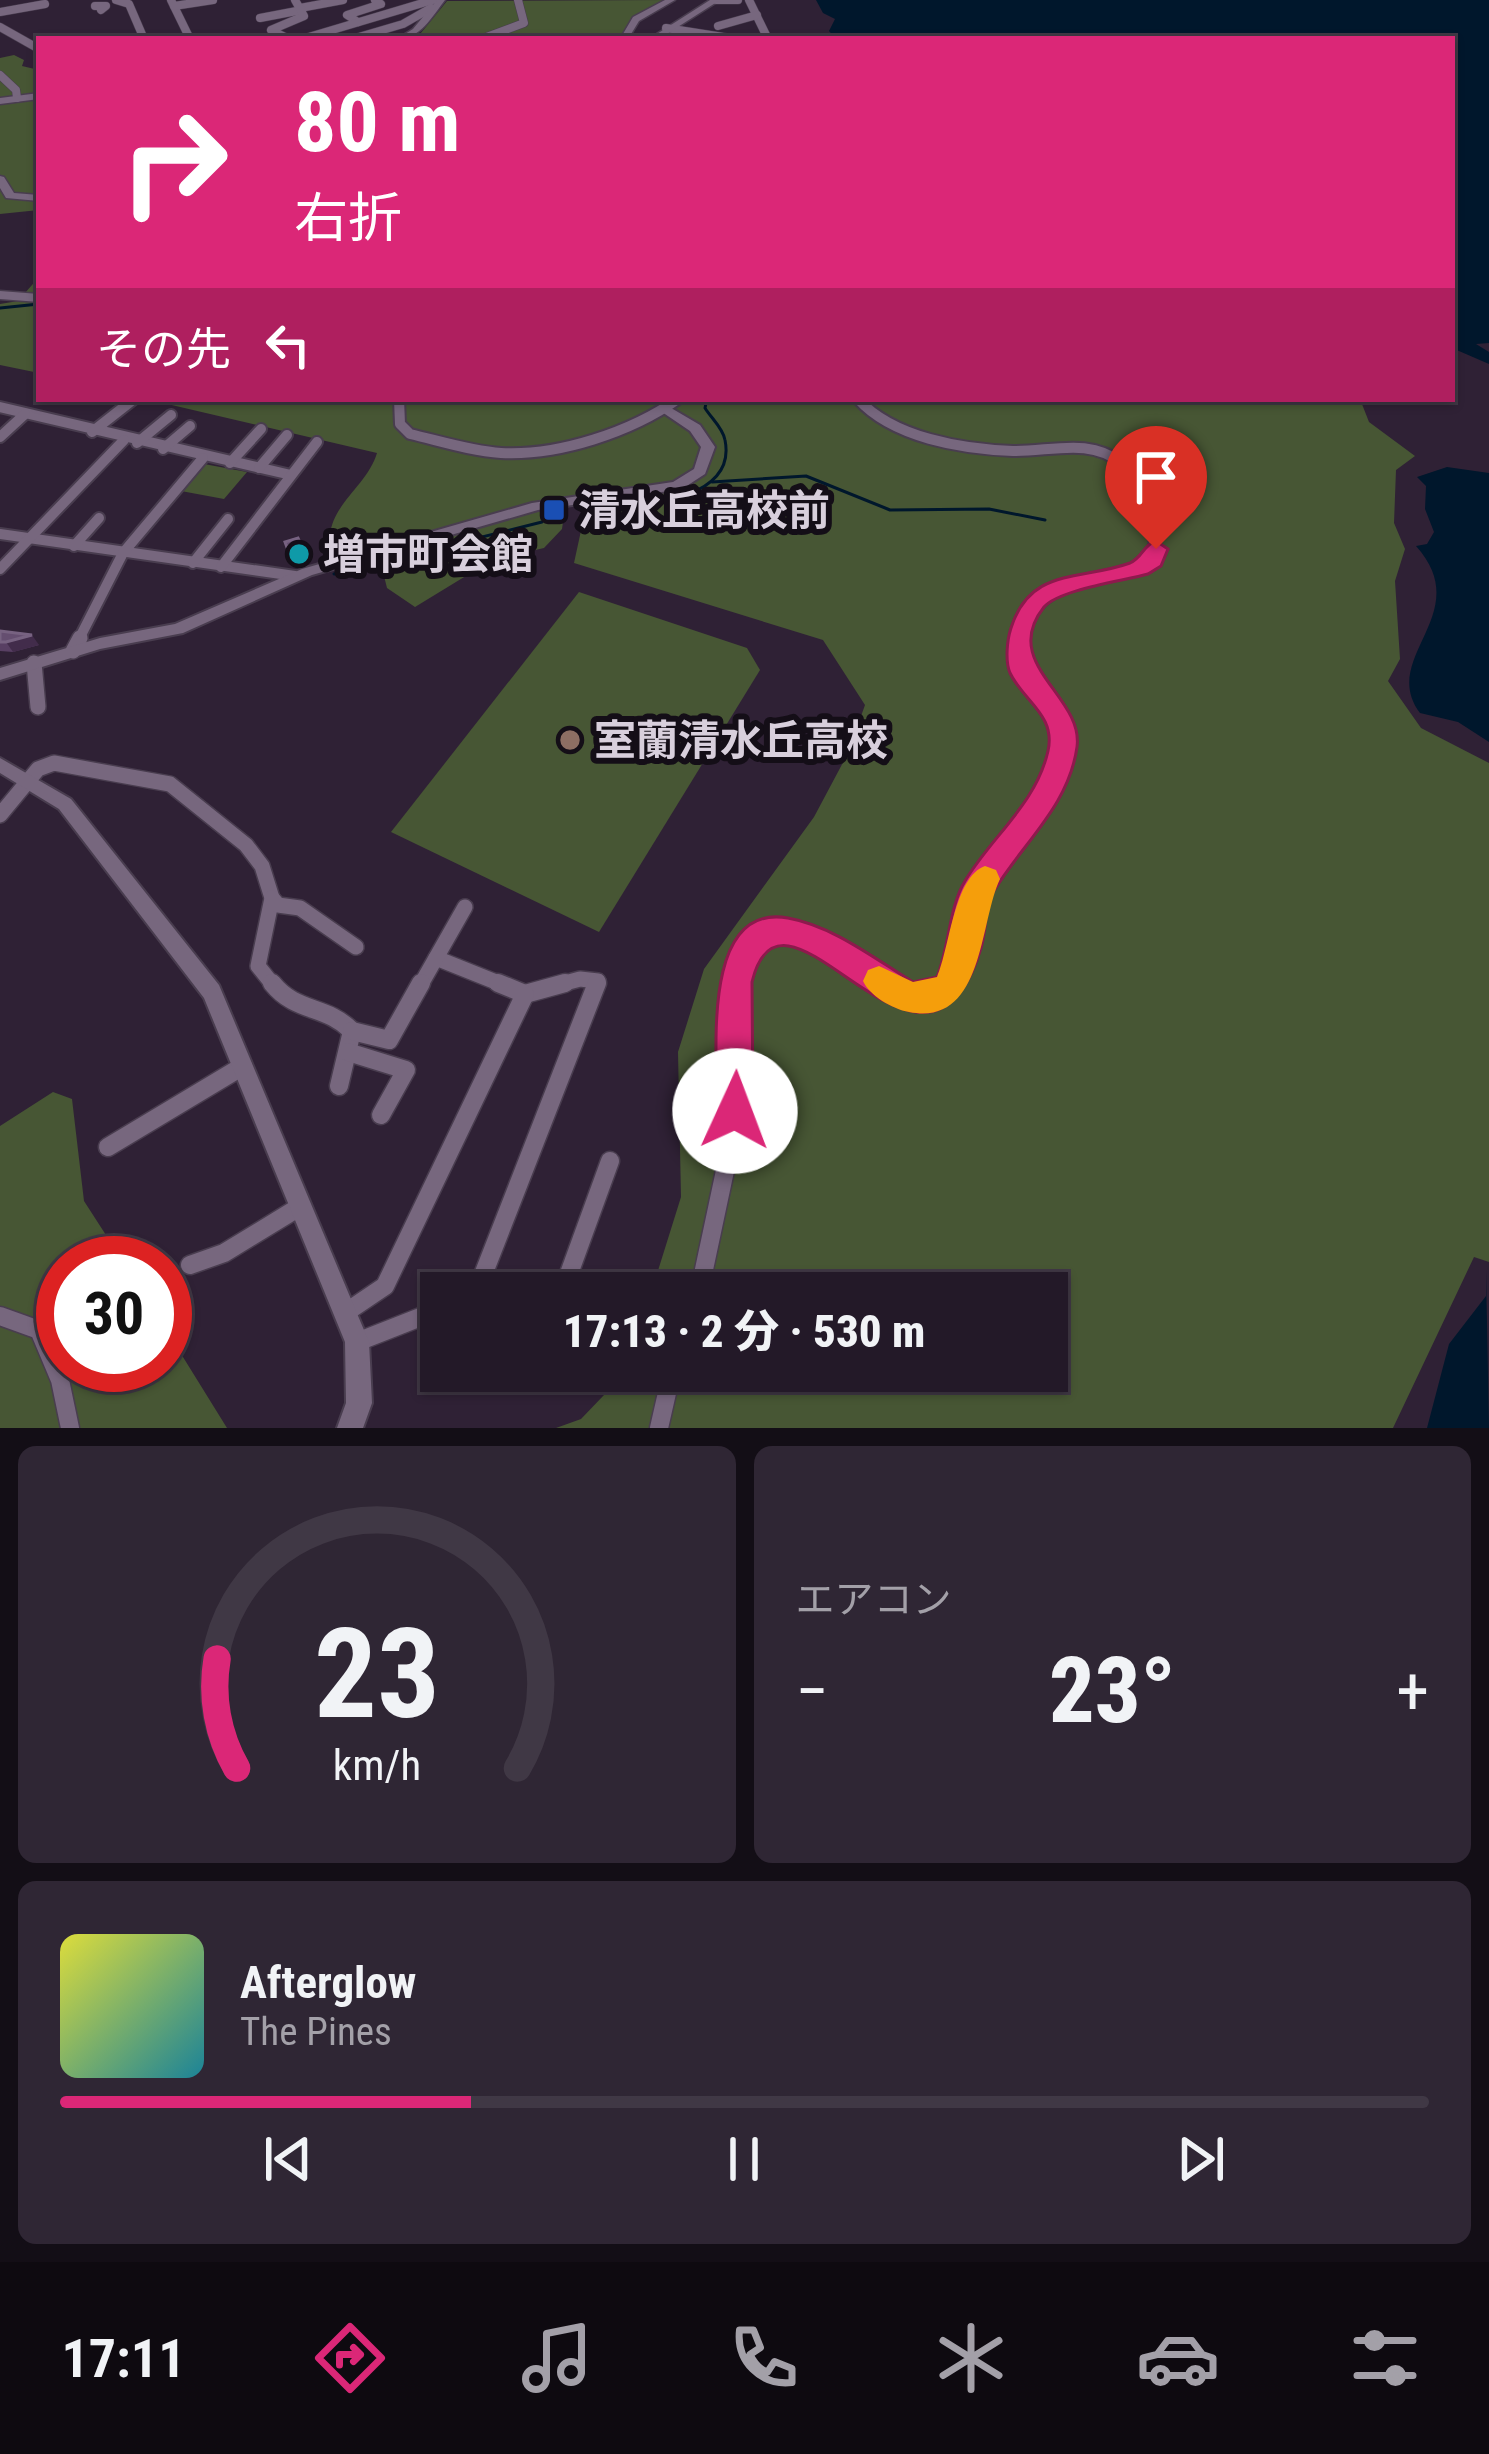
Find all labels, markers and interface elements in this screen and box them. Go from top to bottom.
text: 80 m [294,73,461,172]
icon: right [96,84,252,240]
text: 右折 [294,187,402,250]
icon: left [255,312,321,378]
text: その先 [96,323,231,376]
pin [1105,426,1207,549]
icon: arrive [1123,444,1189,510]
place label: 清水丘高校前 [578,486,830,535]
marker: 清水丘高校前 [541,497,567,523]
place label: 増市町会館 [323,530,533,579]
marker: 増市町会館 [286,541,312,567]
place label: 室蘭清水丘高校 [594,716,888,765]
marker: 室蘭清水丘高校 [557,727,583,753]
position arrow [672,1048,798,1174]
speed limit sign: 30 [36,1236,192,1392]
text: 17:13 · 2 分 · 530 m [563,1305,925,1358]
text: エアコン [796,1577,952,1623]
text: 23 [314,1601,440,1747]
text: 23° [1049,1639,1176,1744]
text: − [796,1653,829,1730]
text: + [1396,1653,1429,1730]
text: km/h [333,1739,421,1789]
text: Afterglow [240,1956,416,2009]
text: The Pines [240,2009,392,2055]
icon: previous [255,2126,321,2192]
icon: pause [711,2126,777,2192]
icon: next [1168,2126,1234,2192]
icon: directions [308,2316,392,2400]
icon: music [515,2316,599,2400]
icon: phone [722,2316,806,2400]
icon: climate [929,2316,1013,2400]
icon: car [1136,2316,1220,2400]
icon: filters [1343,2316,1427,2400]
text: 17:11 [62,2327,185,2390]

